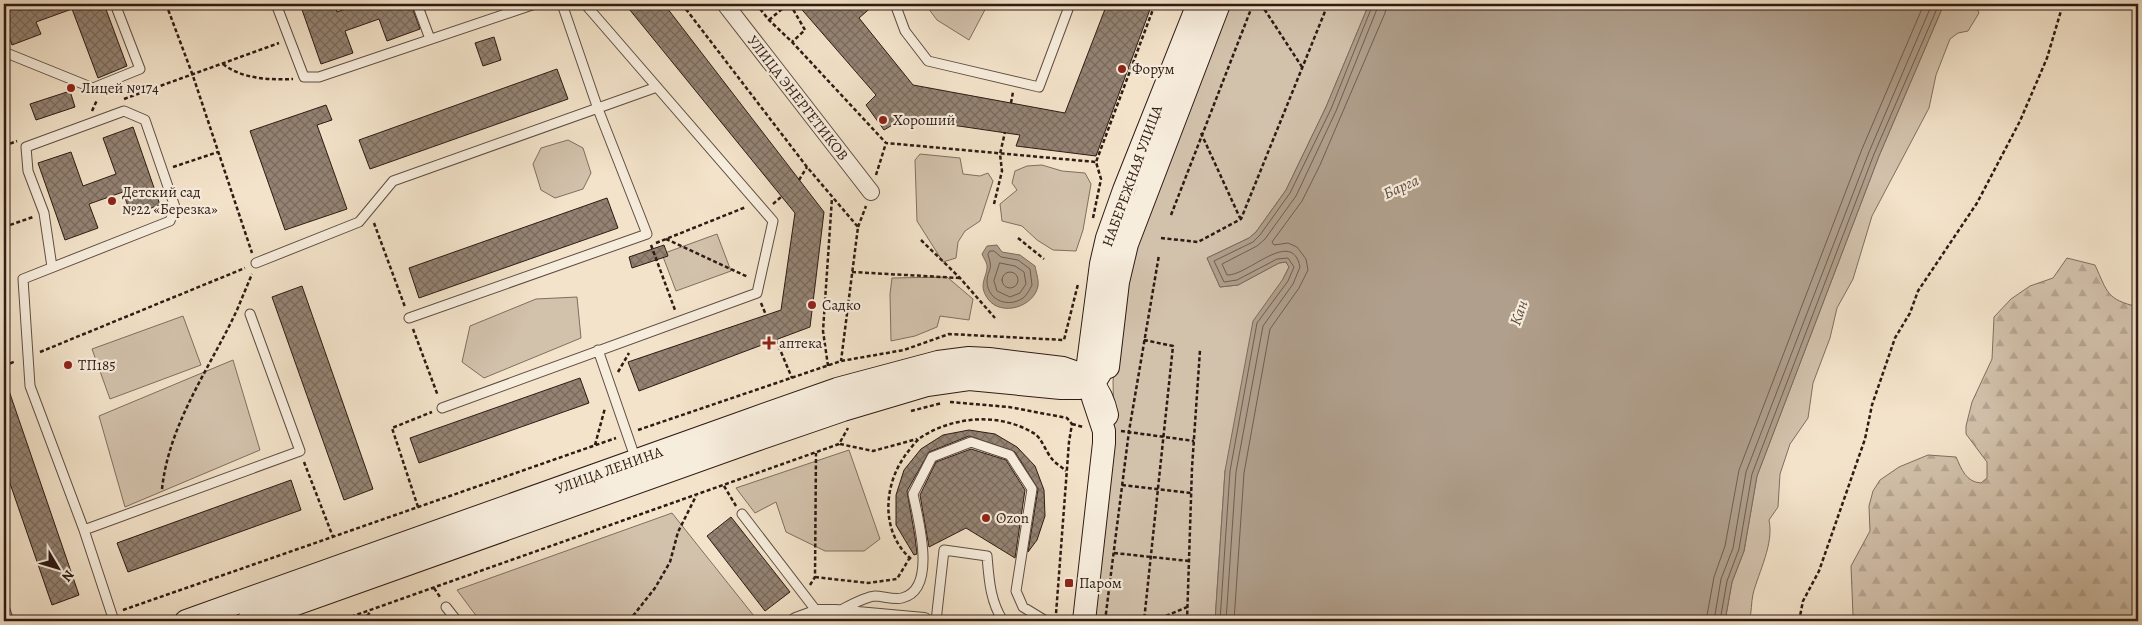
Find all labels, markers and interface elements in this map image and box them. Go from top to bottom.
street label: УЛИЦА ЭНЕРГЕТИКОВ [743,31,853,165]
place label: Форум [1132,59,1175,79]
marker: Форум [1116,63,1128,75]
place label: Лицей №174 [81,78,159,98]
marker: Лицей №174 [65,82,77,94]
street label: НАБЕРЕЖНАЯ УЛИЦА [1097,102,1167,250]
place label: Хороший [893,110,956,130]
marker: Хороший [877,114,889,126]
water label: Барга [1379,169,1423,205]
place label: Детский сад №22 «Березка» [122,182,218,219]
marker: Детский сад №22 «Березка» [106,195,118,207]
place label: Садко [822,295,861,315]
water label: Кан [1504,297,1534,329]
marker: Садко [806,299,818,311]
place label: аптека [779,333,822,353]
marker: аптека [763,337,775,349]
place label: ТП185 [78,355,116,375]
marker: ТП185 [62,359,74,371]
street label: УЛИЦА ЛЕНИНА [553,441,666,499]
place label: Ozon [996,508,1029,528]
marker: Ozon [980,512,992,524]
north arrow [32,542,82,592]
text: N [57,566,78,586]
place label: Паром [1079,573,1122,593]
marker: Паром [1063,577,1075,589]

